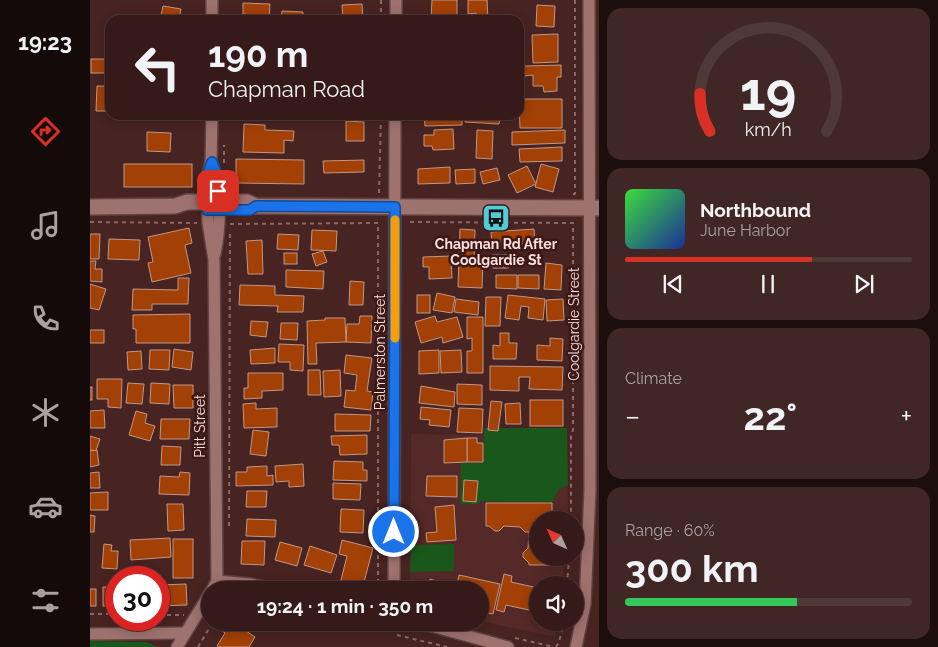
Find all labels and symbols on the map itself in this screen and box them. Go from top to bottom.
pin [197,170,239,212]
bus stop icon: Chapman Rd After Coolgardie St [481,203,511,233]
place label: Chapman Rd After Coolgardie St [435,236,558,268]
street label: Coolgardie Street [566,267,582,381]
street label: Palmerston Street [372,294,388,410]
street label: Pitt Street [192,394,208,458]
position arrow [367,505,419,557]
north arrow [529,511,584,566]
speed limit sign: 30 [105,566,170,631]

